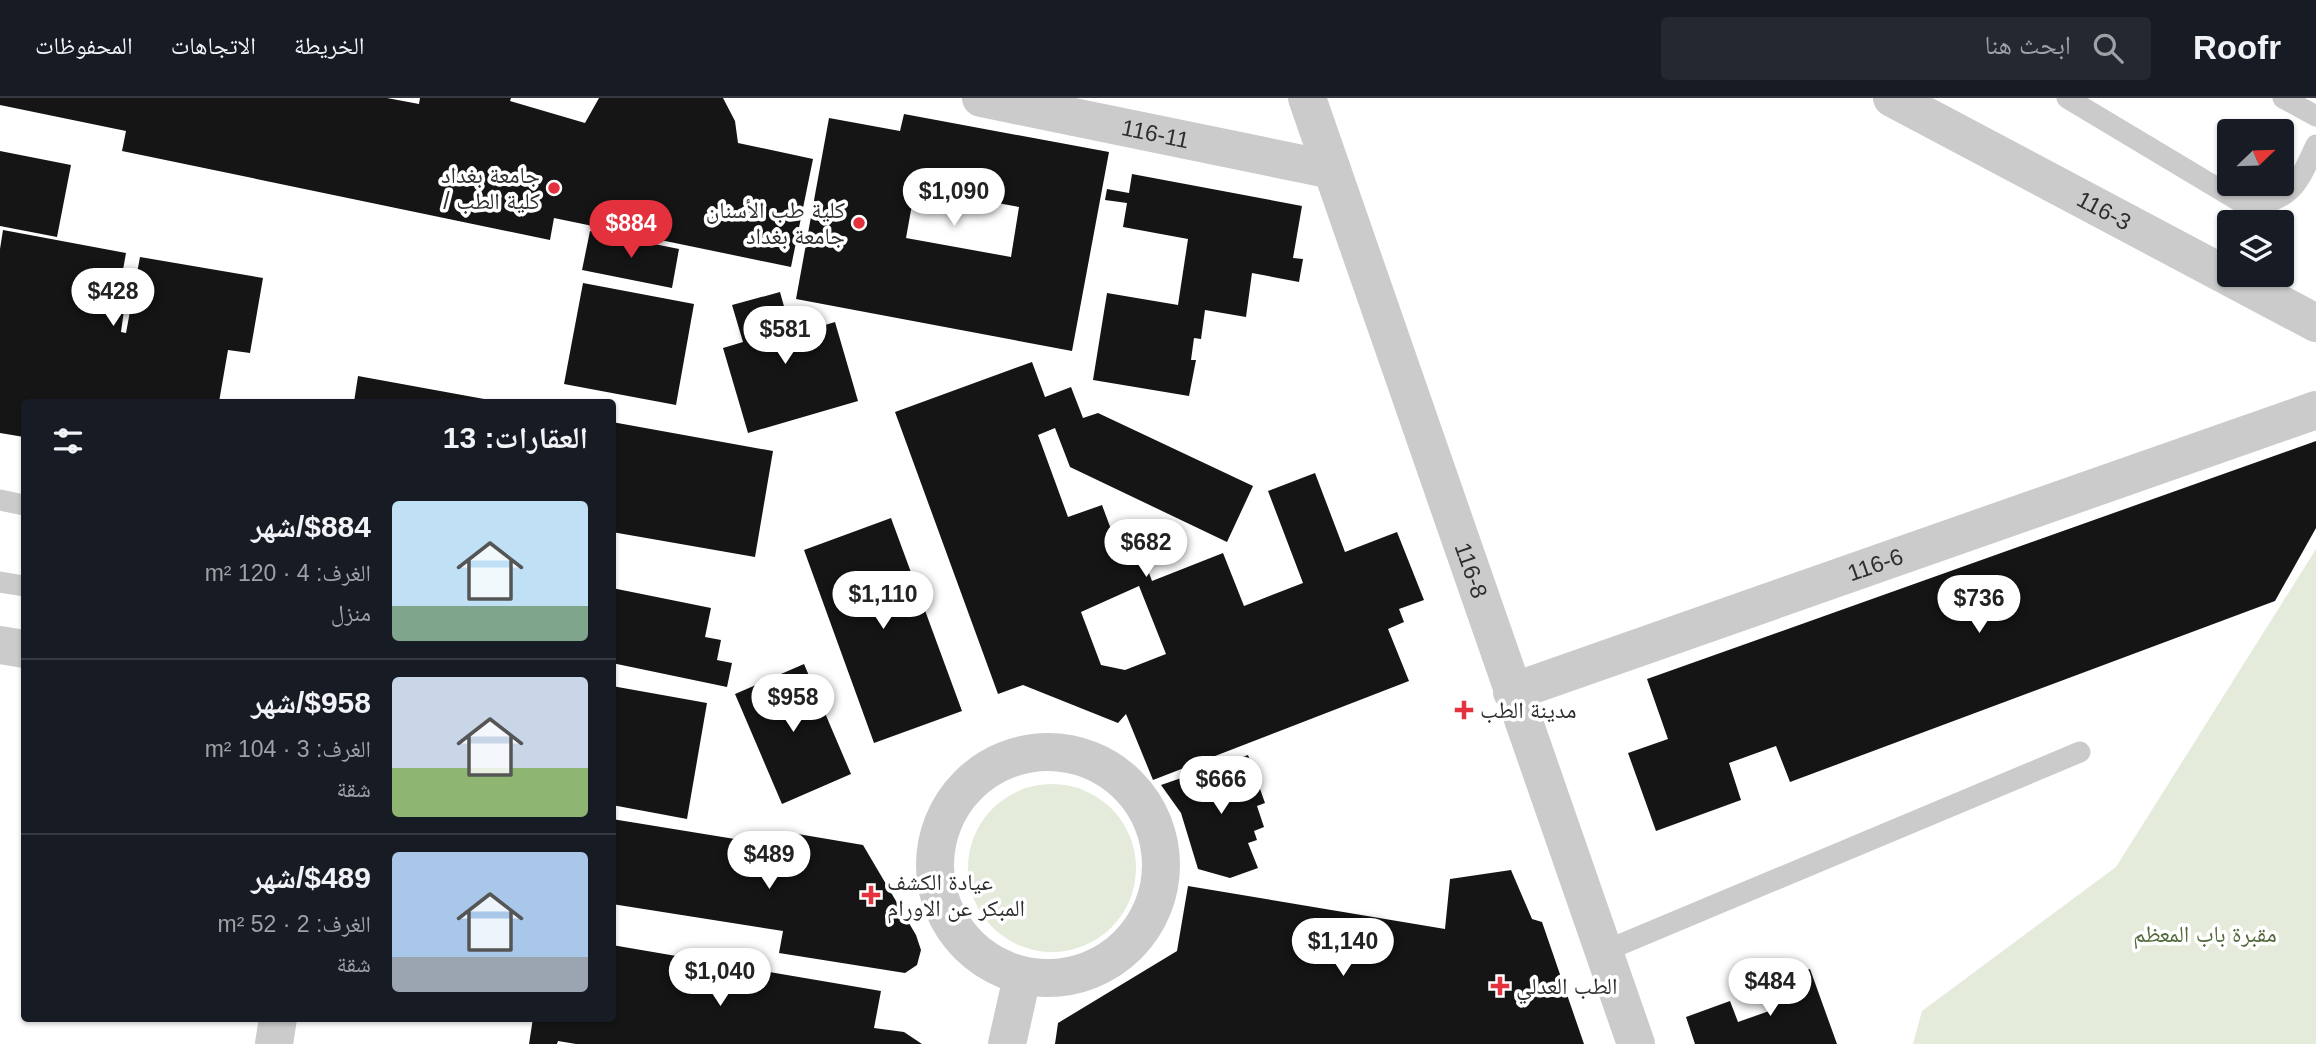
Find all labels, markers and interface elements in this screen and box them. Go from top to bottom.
search box [1661,17,2151,80]
icon: search [2089,29,2127,67]
text: Roofr [2193,29,2281,66]
text: ابحث هنا [1985,30,2071,60]
text: المحفوظات [35,32,133,59]
text: الاتجاهات [171,32,256,59]
text: الخريطة [294,32,365,59]
street label: 116-11 [1119,114,1191,153]
north arrow [2217,119,2294,196]
map controls [2217,119,2294,287]
place label: جامعة بغداد / كلية الطب [441,162,540,215]
pin: $1,090 [897,169,1011,228]
text: $1,090 [919,178,989,204]
marker: جامعة بغداد / كلية الطب [546,180,562,196]
street label: 116-3 [2073,186,2135,235]
place label: كلية طب الأسنان جامعة بغداد [706,197,845,250]
pin: $884 [590,200,672,260]
text: $884 [605,210,657,236]
button: layers [2217,210,2294,287]
marker: كلية طب الأسنان جامعة بغداد [851,215,867,231]
pin: $428 [72,268,154,328]
text: $428 [87,278,139,304]
pin: $581 [744,306,826,366]
text: $581 [759,316,811,342]
text: العقارات: 13 [443,421,588,454]
icon: filters [49,422,87,460]
text: $884/شهر [251,510,371,543]
pin: $682 [1105,519,1187,579]
icon: home [448,529,532,613]
text: $682 [1120,529,1172,555]
street label: 116-8 [1450,539,1493,602]
street label: 116-6 [1844,543,1907,586]
text: الغرف: 4 · 120 m² [205,560,371,586]
pin: $1,110 [826,572,940,631]
pin: $736 [1938,575,2020,635]
text: $1,110 [848,581,918,607]
text: $736 [1953,585,2005,611]
text: منزل [331,600,371,626]
pin: $958 [752,674,834,734]
text: $958 [767,684,819,710]
text: $958/شهر [251,686,371,719]
place label: مدينة الطب [1480,697,1576,724]
marker: مدينة الطب [1454,700,1474,720]
icon: home [448,705,532,789]
text: الغرف: 3 · 104 m² [205,736,371,762]
pin: $666 [1180,756,1262,816]
text: $666 [1195,766,1247,792]
text: شقة [337,776,371,802]
pin: $489 [728,832,810,891]
text: $489 [743,841,795,867]
text: $489/شهر [251,861,371,894]
place label: عيادة الكشف المبكر عن الاورام [887,869,1025,924]
icon: home [448,880,532,964]
marker: عيادة الكشف المبكر عن الاورام [861,885,881,905]
text: الغرف: 2 · 52 m² [217,911,371,937]
pin: $1,140 [1286,918,1400,978]
park label: مقبرة باب المعظم [2133,921,2277,950]
text: $1,140 [1308,928,1378,954]
pin: $1,040 [663,948,777,1008]
text: شقة [337,951,371,977]
text: $1,040 [685,958,755,984]
pin: $484 [1729,958,1811,1018]
text: $484 [1744,968,1796,994]
place label: الطب العدلي [1516,973,1617,1005]
marker: الطب العدلي [1490,976,1510,996]

